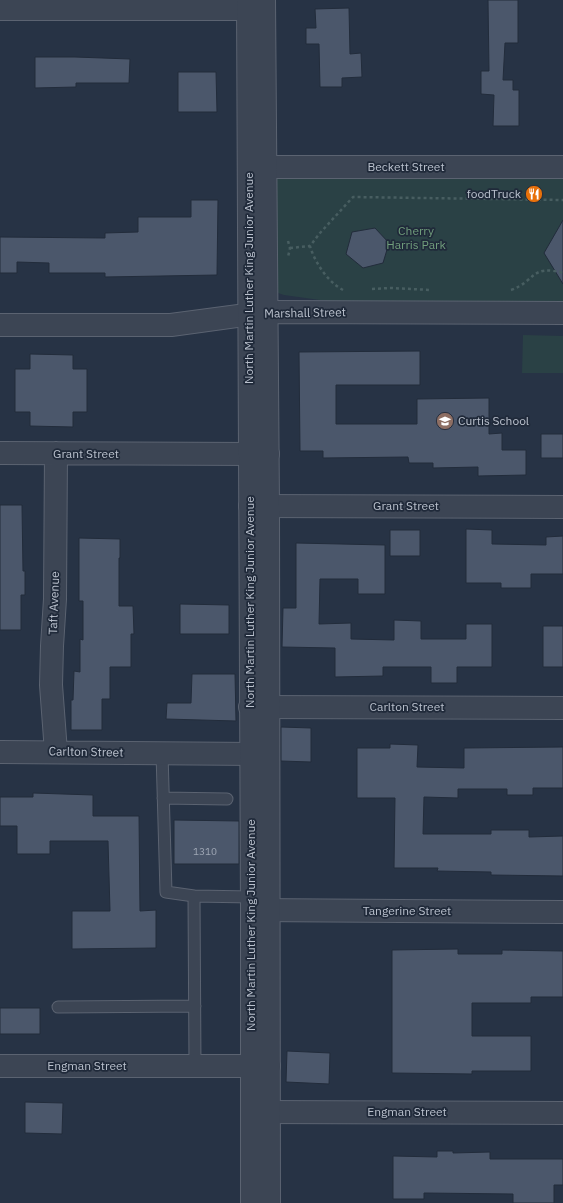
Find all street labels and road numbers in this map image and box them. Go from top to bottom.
street label: Beckett Street [367,159,445,174]
street label: North Martin Luther King Junior Avenue [241,172,256,384]
street label: Marshall Street [264,304,346,321]
street label: Grant Street [53,446,119,461]
street label: North Martin Luther King Junior Avenue [242,496,257,708]
street label: Grant Street [373,498,439,513]
street label: Taft Avenue [45,571,62,635]
street label: Carlton Street [370,699,444,714]
street label: Carlton Street [48,743,124,760]
street label: North Martin Luther King Junior Avenue [243,819,258,1031]
street label: Tangerine Street [363,903,451,918]
street label: Engman Street [47,1058,127,1073]
street label: Engman Street [367,1104,447,1119]

